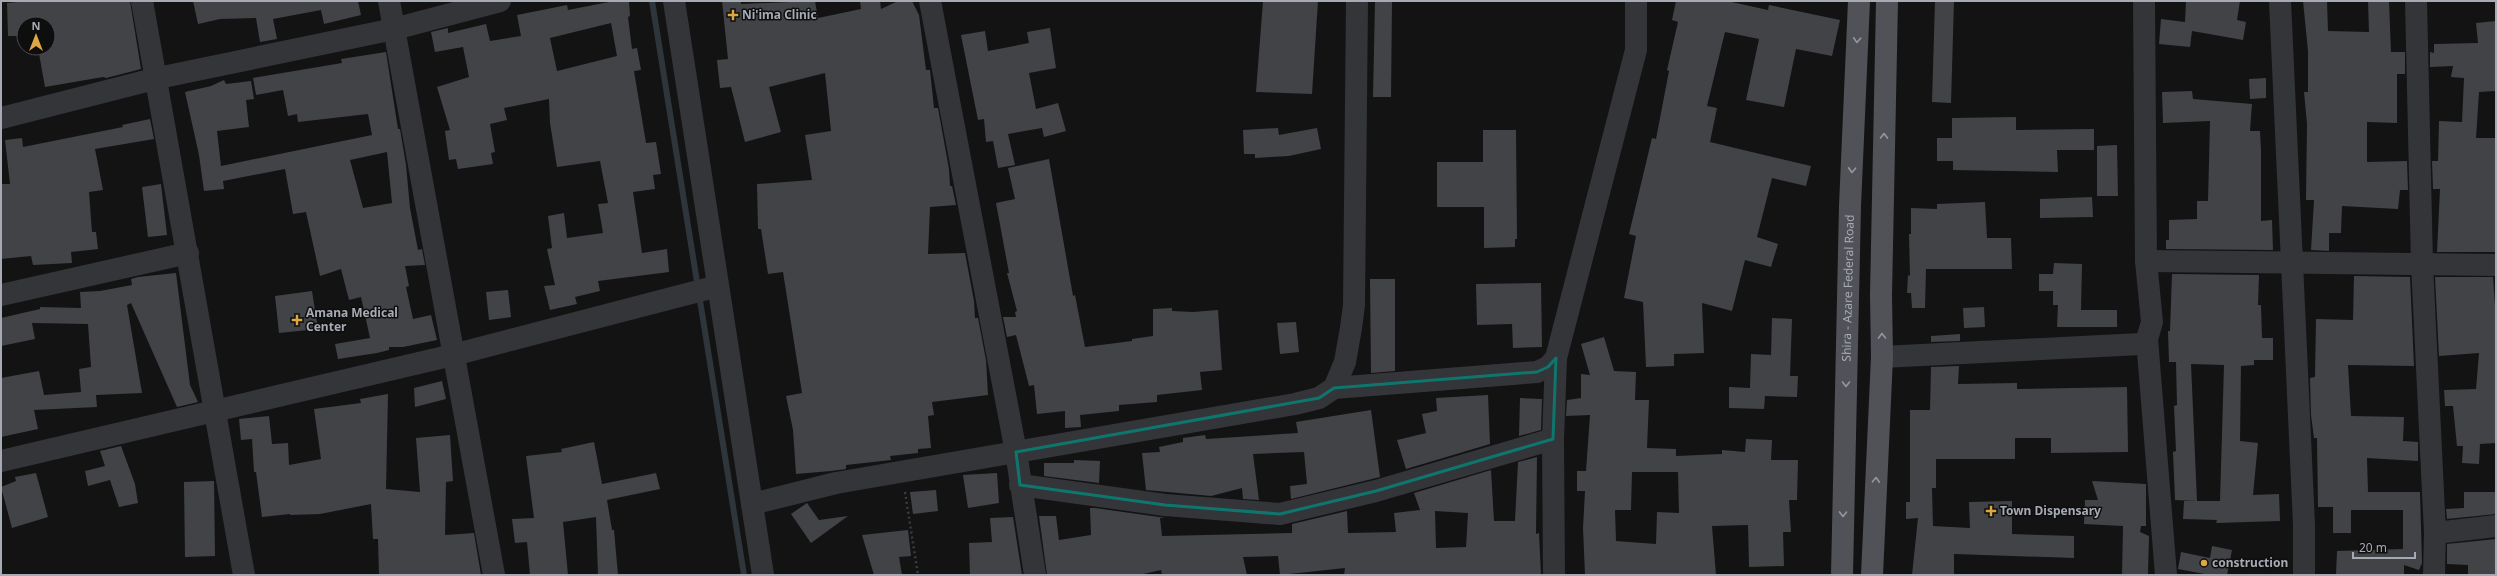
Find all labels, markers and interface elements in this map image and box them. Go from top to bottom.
place label: Ni'ima Clinic [742,6,817,23]
marker: Ni'ima Clinic [727,9,739,21]
north arrow [16,16,56,56]
text: N [32,18,40,33]
one-way arrow [1853,37,1862,43]
one-way arrow [1880,133,1888,139]
one-way arrow [1847,167,1856,173]
street label: Shira - Azare Federal Road [1838,214,1858,362]
place label: Amana Medical Center [306,304,398,335]
marker: Amana Medical Center [291,314,303,326]
one-way arrow [1877,333,1886,339]
one-way arrow [1842,381,1850,387]
one-way arrow [1872,477,1881,483]
place label: Town Dispensary [2000,502,2101,519]
marker: Town Dispensary [1985,505,1997,517]
one-way arrow [1839,511,1847,517]
scale bar [2353,534,2415,560]
text: 20 m [2359,539,2387,556]
place label: construction [2212,554,2288,571]
marker: construction [2199,558,2209,568]

